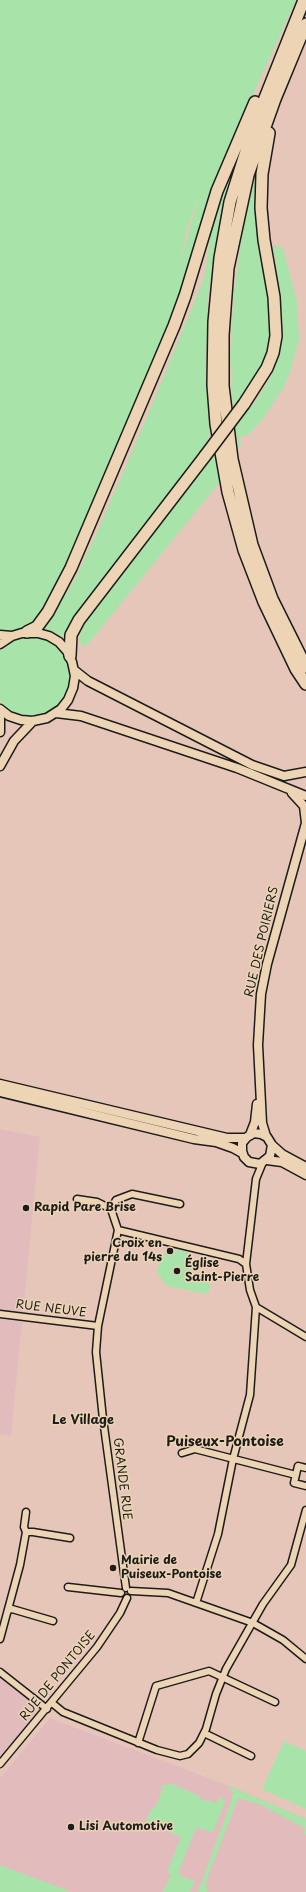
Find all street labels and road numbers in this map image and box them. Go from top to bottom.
street label: RUE DES POIRIERS [242,885,282,999]
street label: RUE NEUVE [15,1298,87,1320]
street label: GRANDE RUE [110,1437,134,1521]
street label: RUE DE PONTOISE [17,1628,99,1724]

